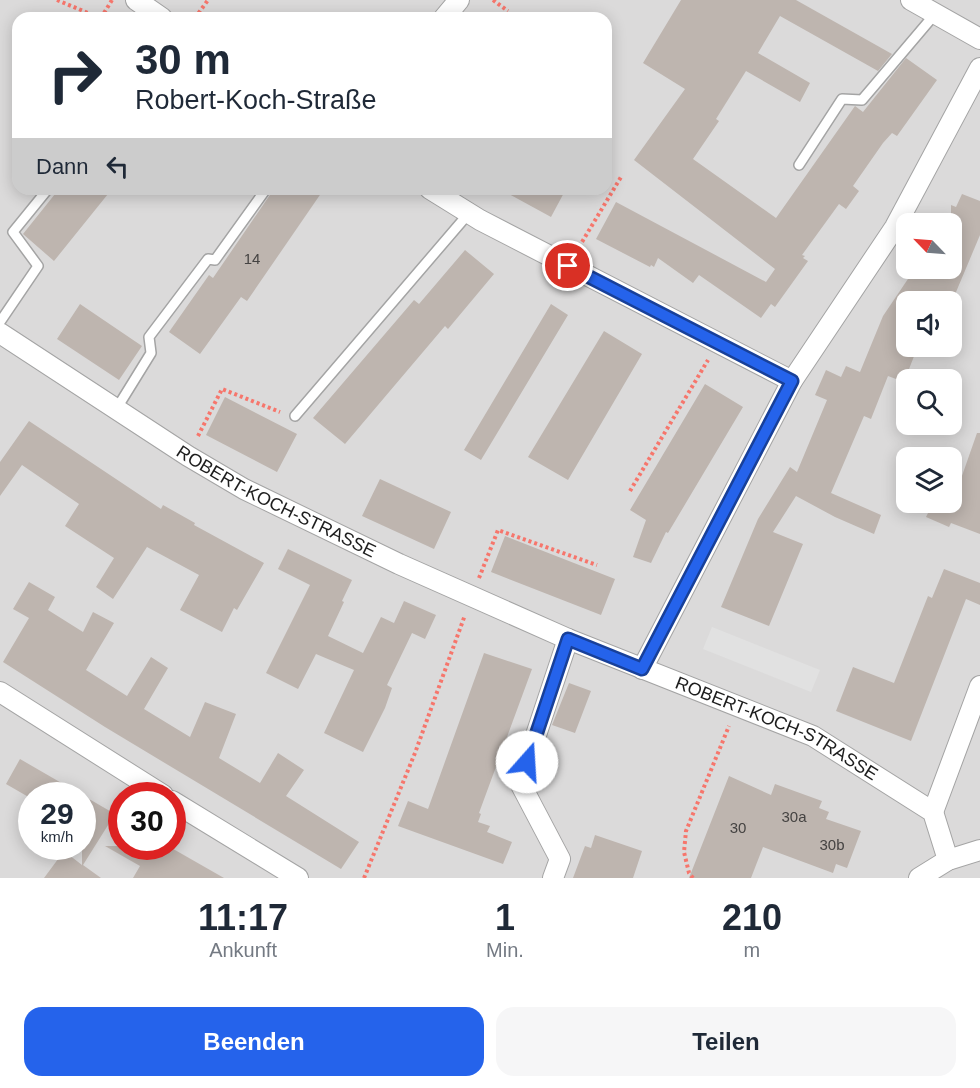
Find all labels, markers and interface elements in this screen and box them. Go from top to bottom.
icon: right [36,36,114,114]
text: 30 m [135,36,231,83]
text: Robert-Koch-Straße [135,85,377,115]
icon: left [101,150,134,183]
text: Dann [36,154,89,179]
north arrow [896,213,962,279]
map controls [896,213,962,513]
pin [542,240,593,291]
icon: arrive [551,249,584,282]
house number: 14 [244,250,260,267]
button: sound [896,291,962,357]
button: search [896,369,962,435]
street label: ROBERT-KOCH-STRASSE [173,441,379,561]
button: layers [896,447,962,513]
street label: ROBERT-KOCH-STRASSE [672,673,881,784]
position arrow [495,730,559,794]
speed limit sign: 30 [108,782,186,860]
text: 29 [40,797,74,830]
house number: 30a [781,808,807,825]
house number: 30 [730,819,746,836]
text: km/h [41,828,73,845]
house number: 30b [819,836,845,853]
text: 11:17 [198,897,288,938]
text: 1 [495,897,515,938]
text: 210 [722,897,782,938]
text: Ankunft [209,939,277,961]
text: Min. [486,939,524,961]
text: m [744,939,760,961]
button: Beenden [24,1007,484,1076]
button: Teilen [496,1007,956,1076]

